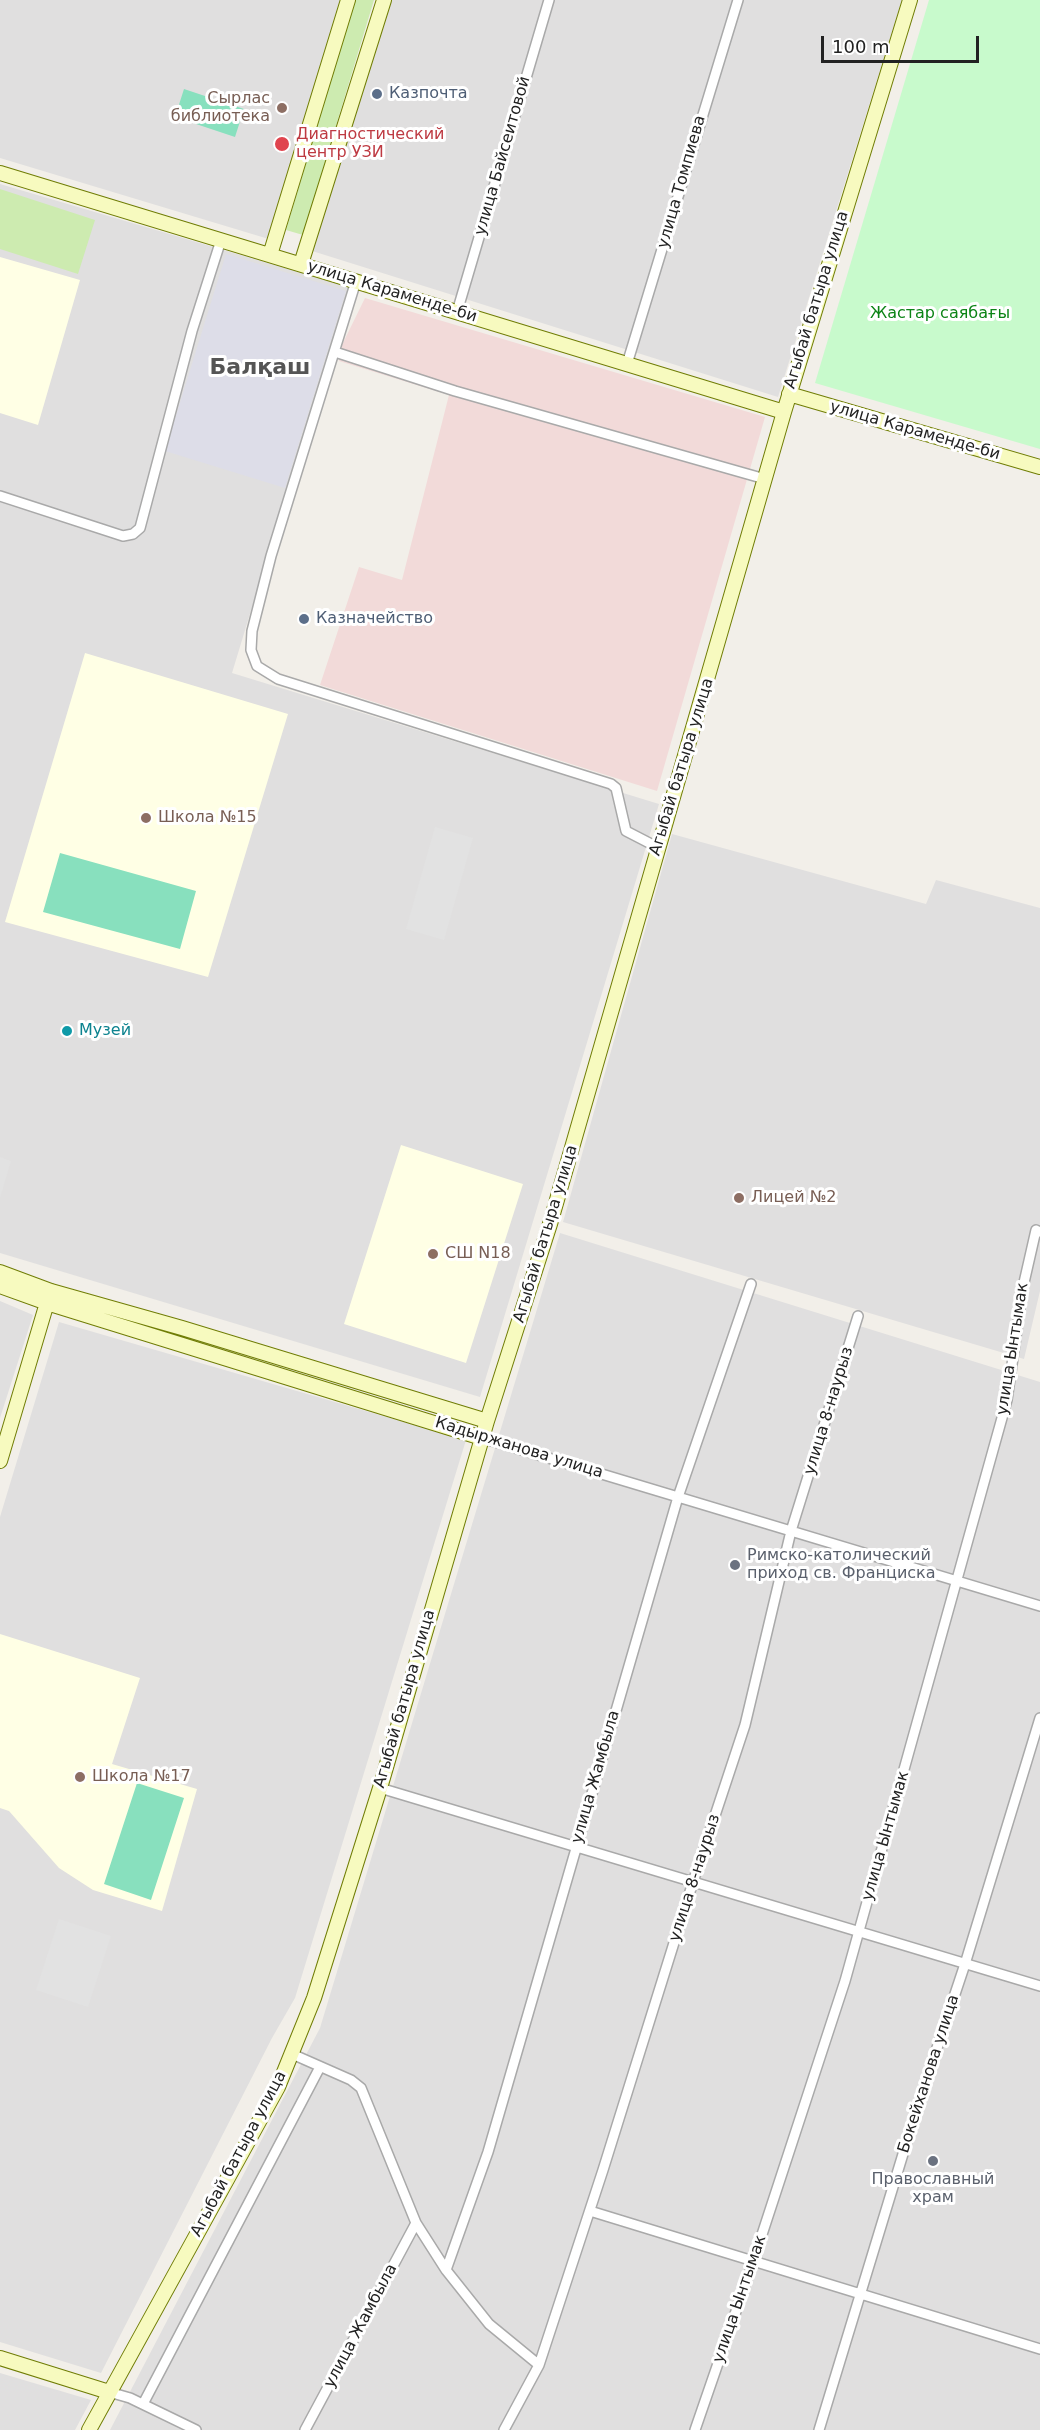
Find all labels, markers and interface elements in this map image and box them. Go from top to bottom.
scale bar [824,24,982,62]
text: 100 m [832,36,890,57]
street label: улица Байсеитовой [471,74,535,238]
place label: Казпочта [389,84,467,104]
marker: Казпочта [370,87,384,101]
place label: Сырлас библиотека [171,89,270,127]
marker: Сырлас библиотека [275,101,289,115]
street label: улица Томпиева [654,113,710,251]
place label: Диагностический центр УЗИ [296,125,444,163]
marker: Диагностический центр УЗИ [273,135,291,153]
street label: Агыбай батыра улица [781,209,853,391]
street label: улица Караменде-би [305,257,479,327]
park label: Жастар саябағы [870,304,1010,324]
district label: Балқаш [210,355,310,381]
street label: улица Караменде-би [828,397,1002,465]
place label: Казначейство [316,609,433,629]
marker: Казначейство [297,612,311,626]
street label: Агыбай батыра улица [646,676,718,858]
place label: Школа №15 [158,808,257,828]
marker: Школа №15 [139,811,153,825]
place label: Музей [79,1021,131,1041]
marker: Музей [60,1024,74,1038]
street label: Агыбай батыра улица [510,1143,582,1325]
place label: Лицей №2 [751,1188,836,1208]
marker: Лицей №2 [732,1191,746,1205]
place label: СШ N18 [445,1244,511,1264]
marker: СШ N18 [426,1247,440,1261]
street label: улица Ынтымак [993,1281,1033,1417]
street label: улица 8-наурыз [800,1345,858,1477]
street label: Кадыржанова улица [433,1413,605,1483]
place label: Римско-католический приход св. Франциска [747,1546,936,1584]
marker: Римско-католический приход св. Франциска [728,1558,742,1572]
street label: Агыбай батыра улица [370,1608,440,1790]
street label: улица Жамбыла [568,1708,624,1846]
place label: Школа №17 [92,1767,191,1787]
street label: улица Ынтымак [858,1769,914,1903]
marker: Школа №17 [73,1770,87,1784]
street label: улица 8-наурыз [665,1812,725,1944]
street label: Бокейханова улица [894,1992,964,2156]
street label: Агыбай батыра улица [187,2068,291,2240]
marker: Православный храм [926,2154,940,2168]
place label: Православный храм [872,2170,994,2208]
street label: улица Ынтымак [709,2233,771,2365]
street label: улица Жамбыла [320,2261,402,2391]

